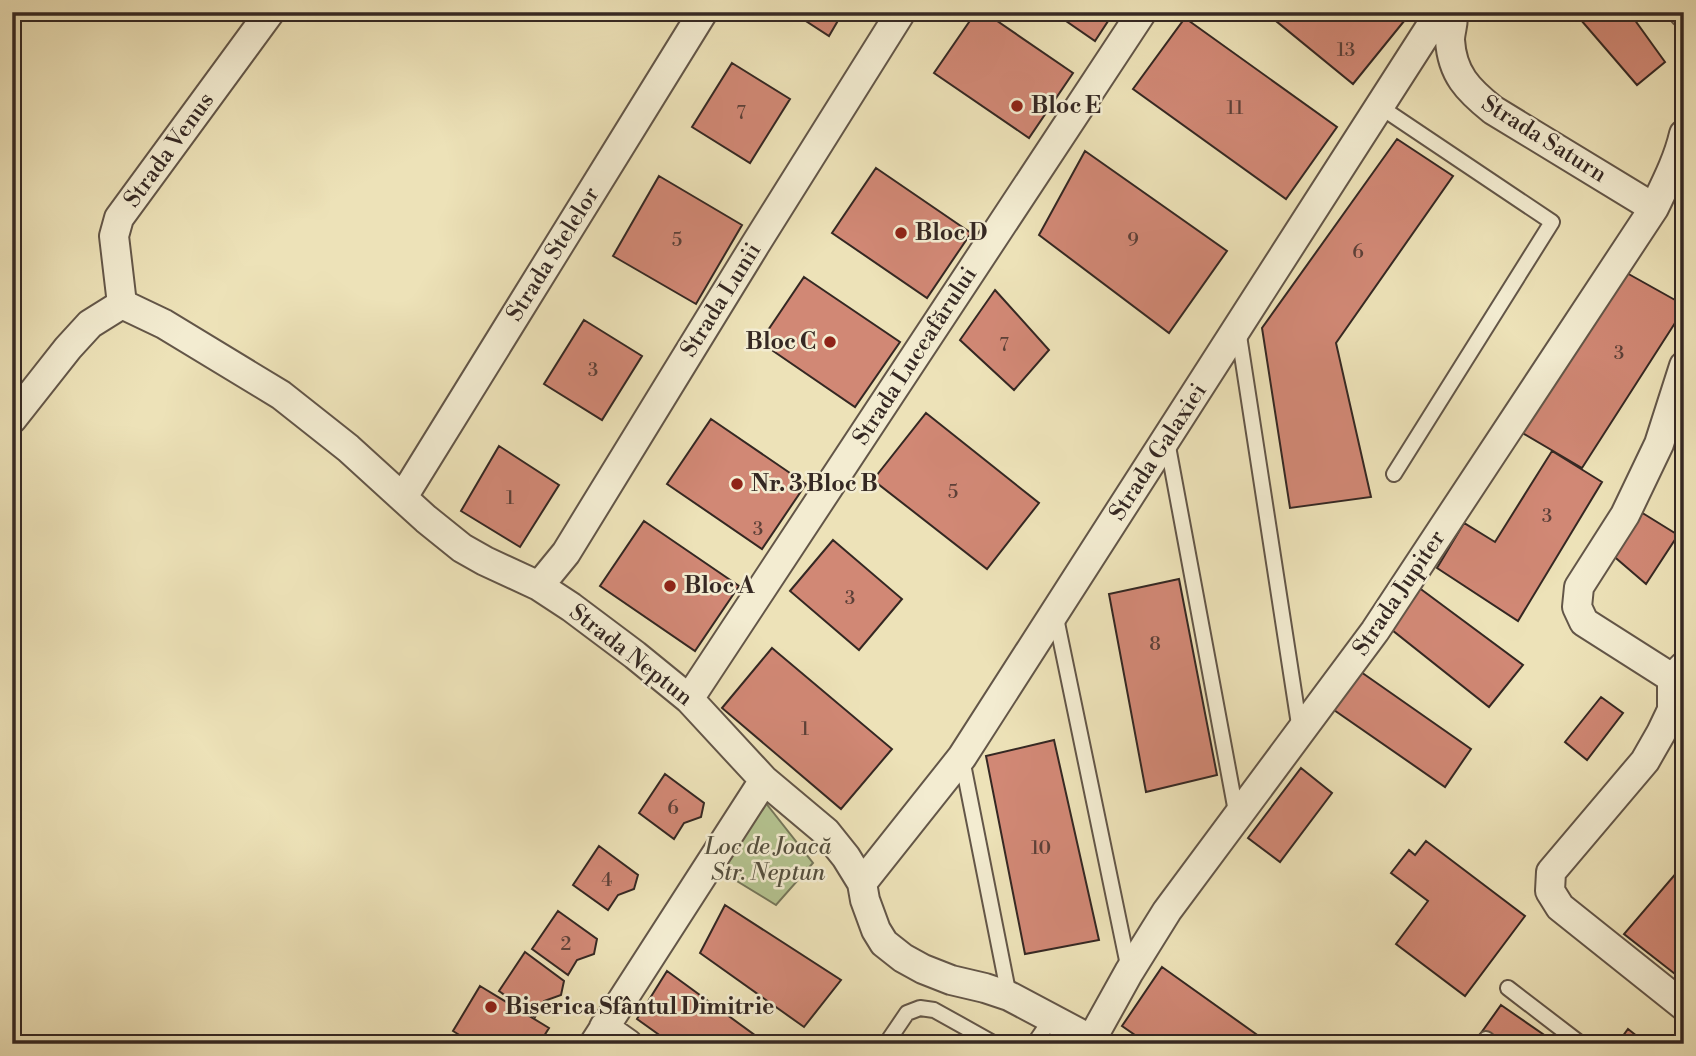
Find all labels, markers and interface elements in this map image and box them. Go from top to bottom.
house number: 13 [1337,38,1355,62]
street label: Strada Venus [118,87,220,213]
street label: Strada Saturn [1476,89,1612,189]
place label: Bloc E [1031,92,1101,120]
house number: 11 [1227,96,1244,120]
marker: Bloc E [1009,98,1025,114]
house number: 7 [736,101,746,125]
street label: Strada Stelelor [501,182,605,326]
place label: Bloc D [915,219,987,247]
marker: Bloc D [893,225,909,241]
house number: 5 [672,228,682,252]
house number: 9 [1127,228,1139,252]
street label: Strada Lunii [675,238,767,362]
house number: 6 [1352,240,1364,264]
street label: Strada Luceafărului [847,262,983,450]
place label: Bloc C [746,328,816,356]
house number: 7 [999,333,1009,357]
marker: Bloc C [822,334,838,350]
house number: 3 [1614,341,1624,365]
house number: 3 [588,358,598,382]
street label: Strada Galaxiei [1103,378,1213,526]
place label: Nr. 3 Bloc B [751,470,878,498]
marker: Nr. 3 Bloc B [729,476,745,492]
house number: 5 [948,480,958,504]
house number: 1 [506,486,514,510]
house number: 3 [1542,504,1552,528]
house number: 3 [753,517,763,541]
street label: Strada Jupiter [1347,525,1451,661]
place label: Bloc A [684,572,755,600]
marker: Bloc A [662,578,678,594]
house number: 3 [845,586,855,610]
street label: Strada Neptun [564,598,699,712]
house number: 8 [1149,632,1161,656]
house number: 1 [801,717,809,741]
house number: 6 [667,796,679,820]
park label: Loc de Joacă Str. Neptun [704,833,831,887]
house number: 10 [1031,836,1051,860]
house number: 4 [601,868,613,892]
house number: 2 [561,932,571,956]
place label: Biserica Sfântul Dimitrie [505,993,774,1021]
marker: Biserica Sfântul Dimitrie [483,999,499,1015]

